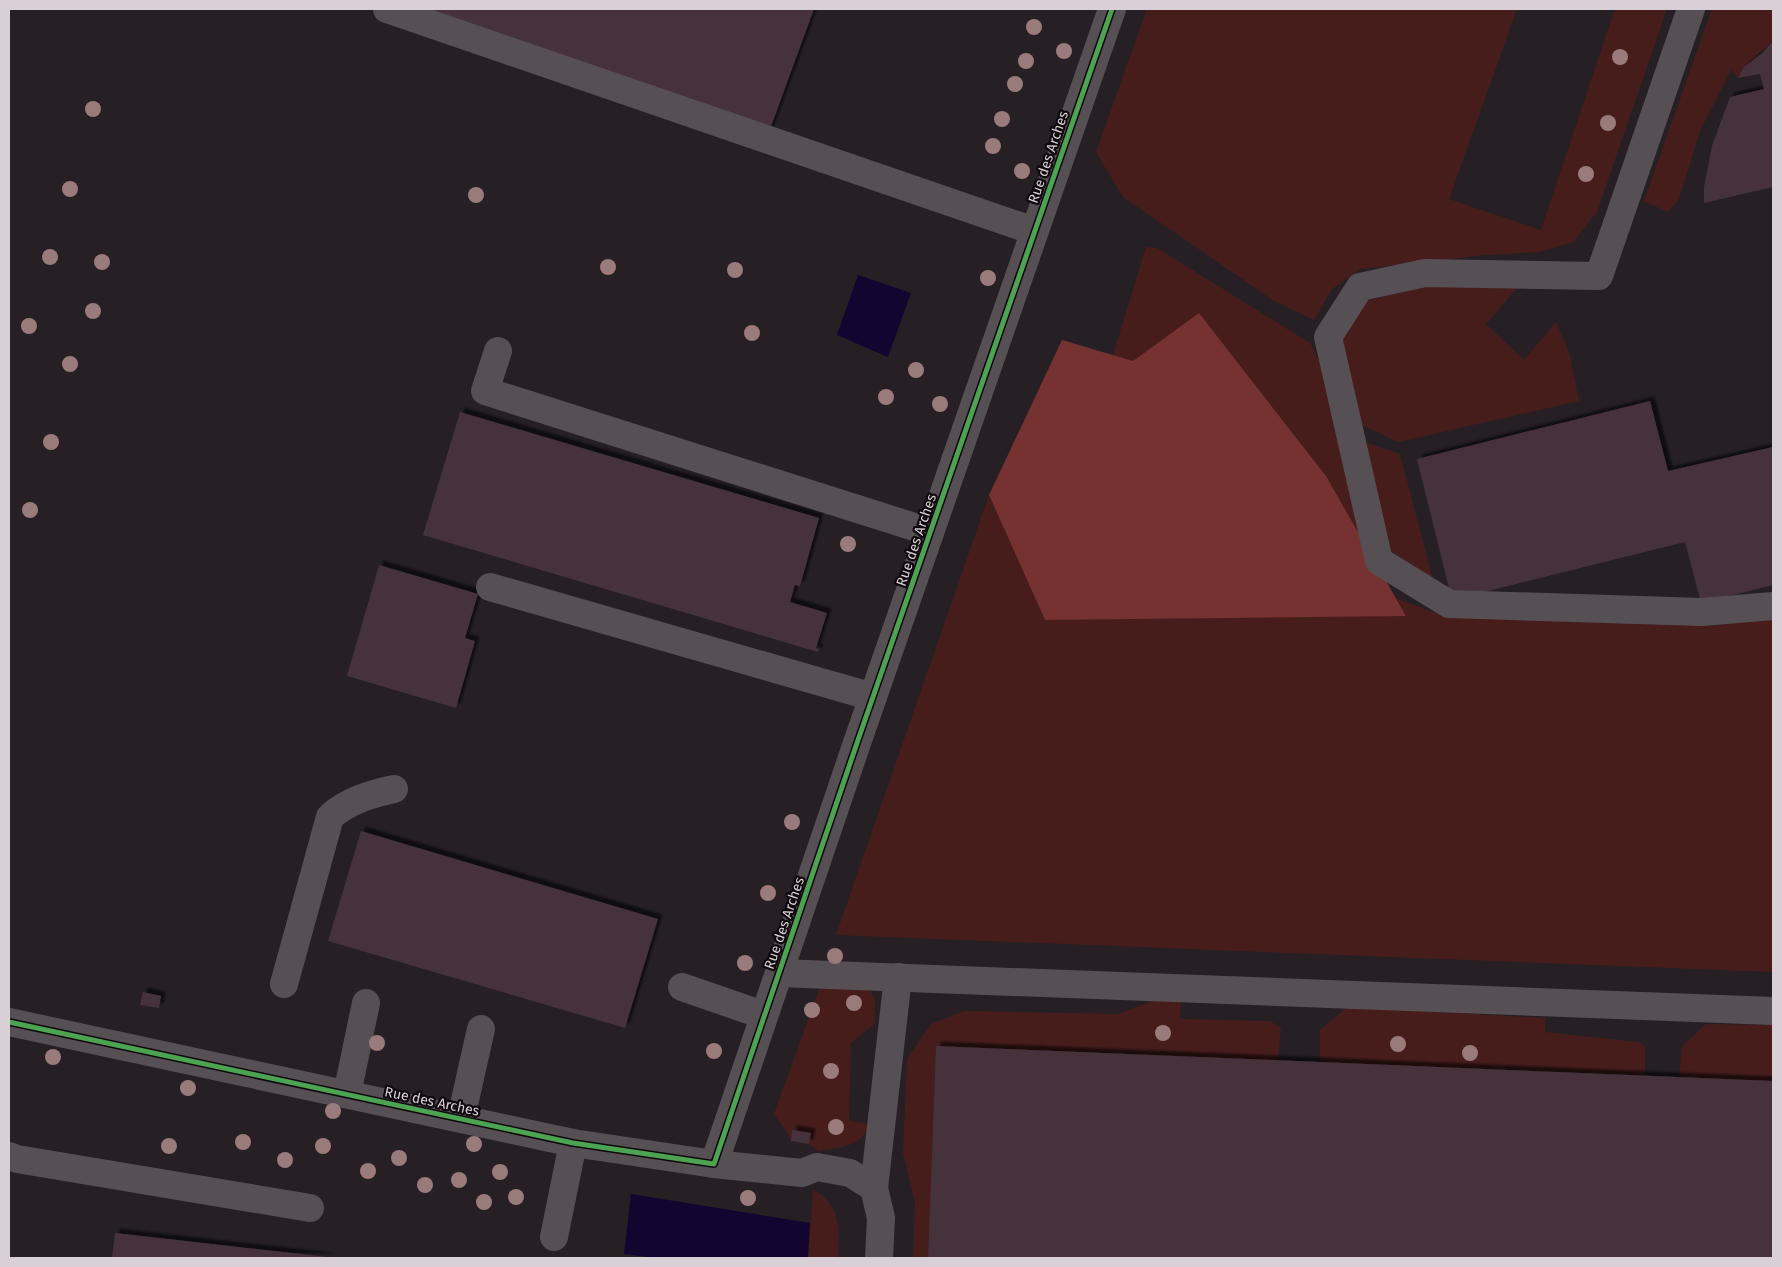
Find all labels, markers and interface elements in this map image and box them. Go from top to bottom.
street label: Rue des Arches [1025,108,1072,205]
street label: Rue des Arches [893,491,940,588]
street label: Rue des Arches [761,874,808,971]
street label: Rue des Arches [383,1083,481,1120]

